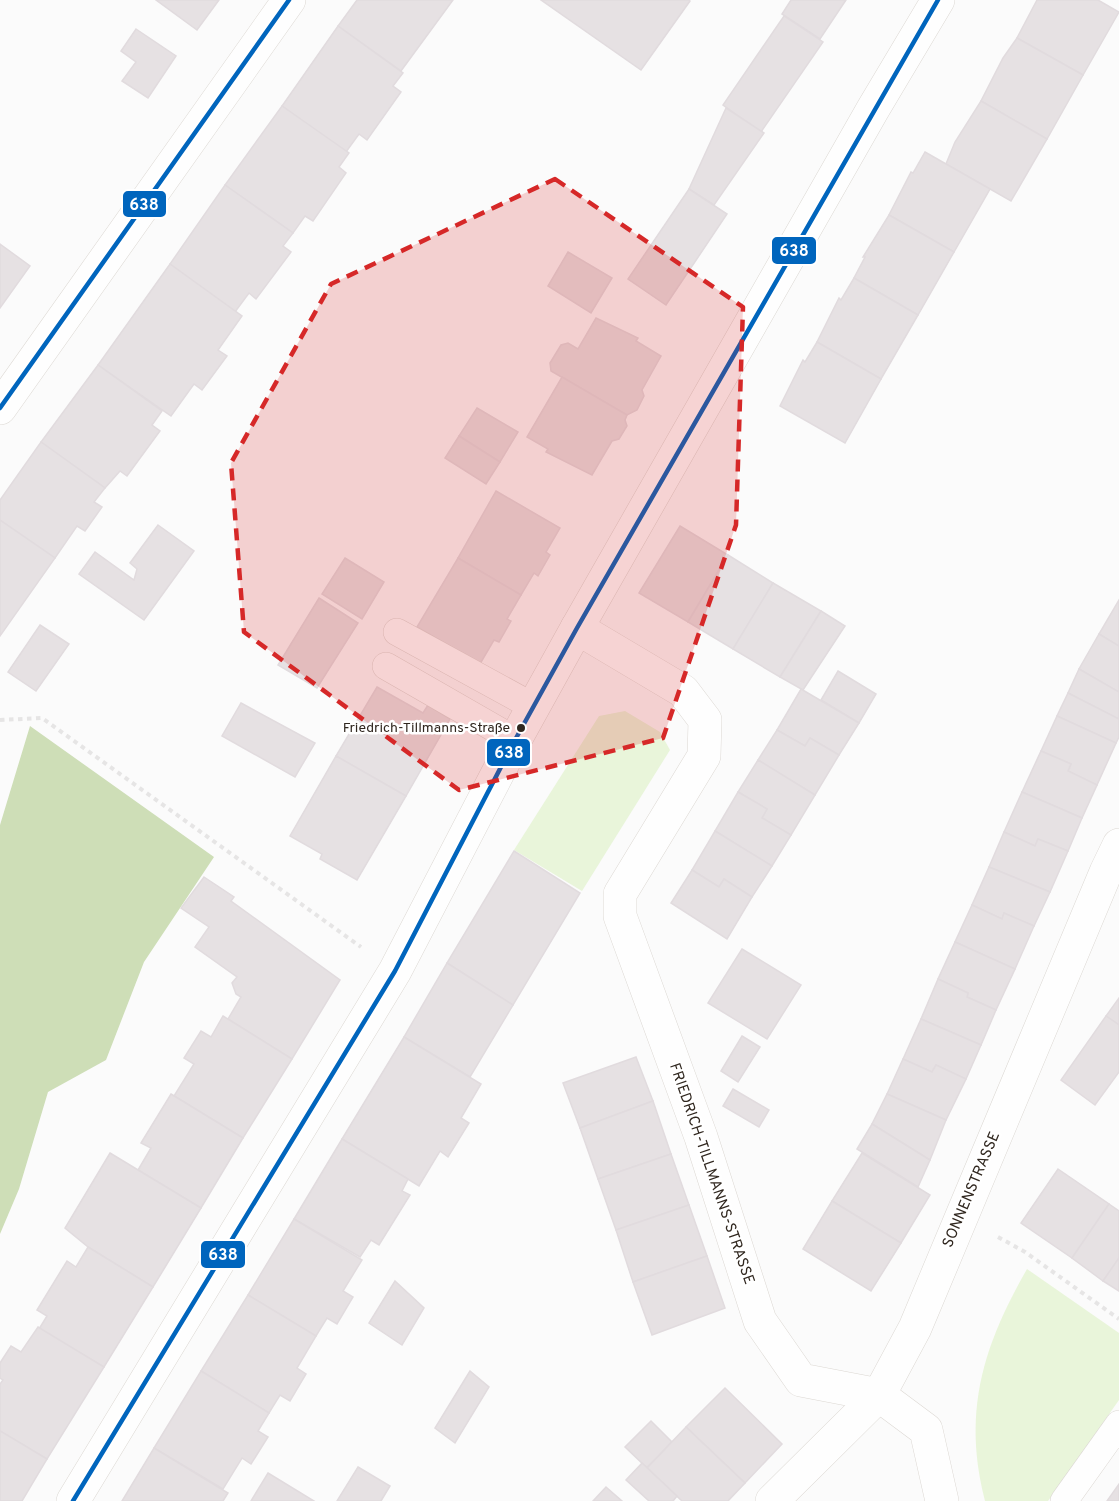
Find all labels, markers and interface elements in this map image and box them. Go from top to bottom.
line badge: 638 [122,190,167,218]
text: 638 [129,196,159,216]
line badge: 638 [771,236,817,265]
text: 638 [779,242,809,262]
place label: Friedrich-Tillmanns-Straße [343,720,510,737]
marker: Friedrich-Tillmanns-Straße [515,722,527,734]
line badge: 638 [486,738,531,767]
text: 638 [494,744,524,764]
street label: FRIEDRICH-TILLMANNS-STRASSE [664,1061,758,1287]
street label: SONNENSTRASSE [939,1129,1005,1251]
line badge: 638 [200,1240,246,1269]
text: 638 [208,1246,238,1266]

